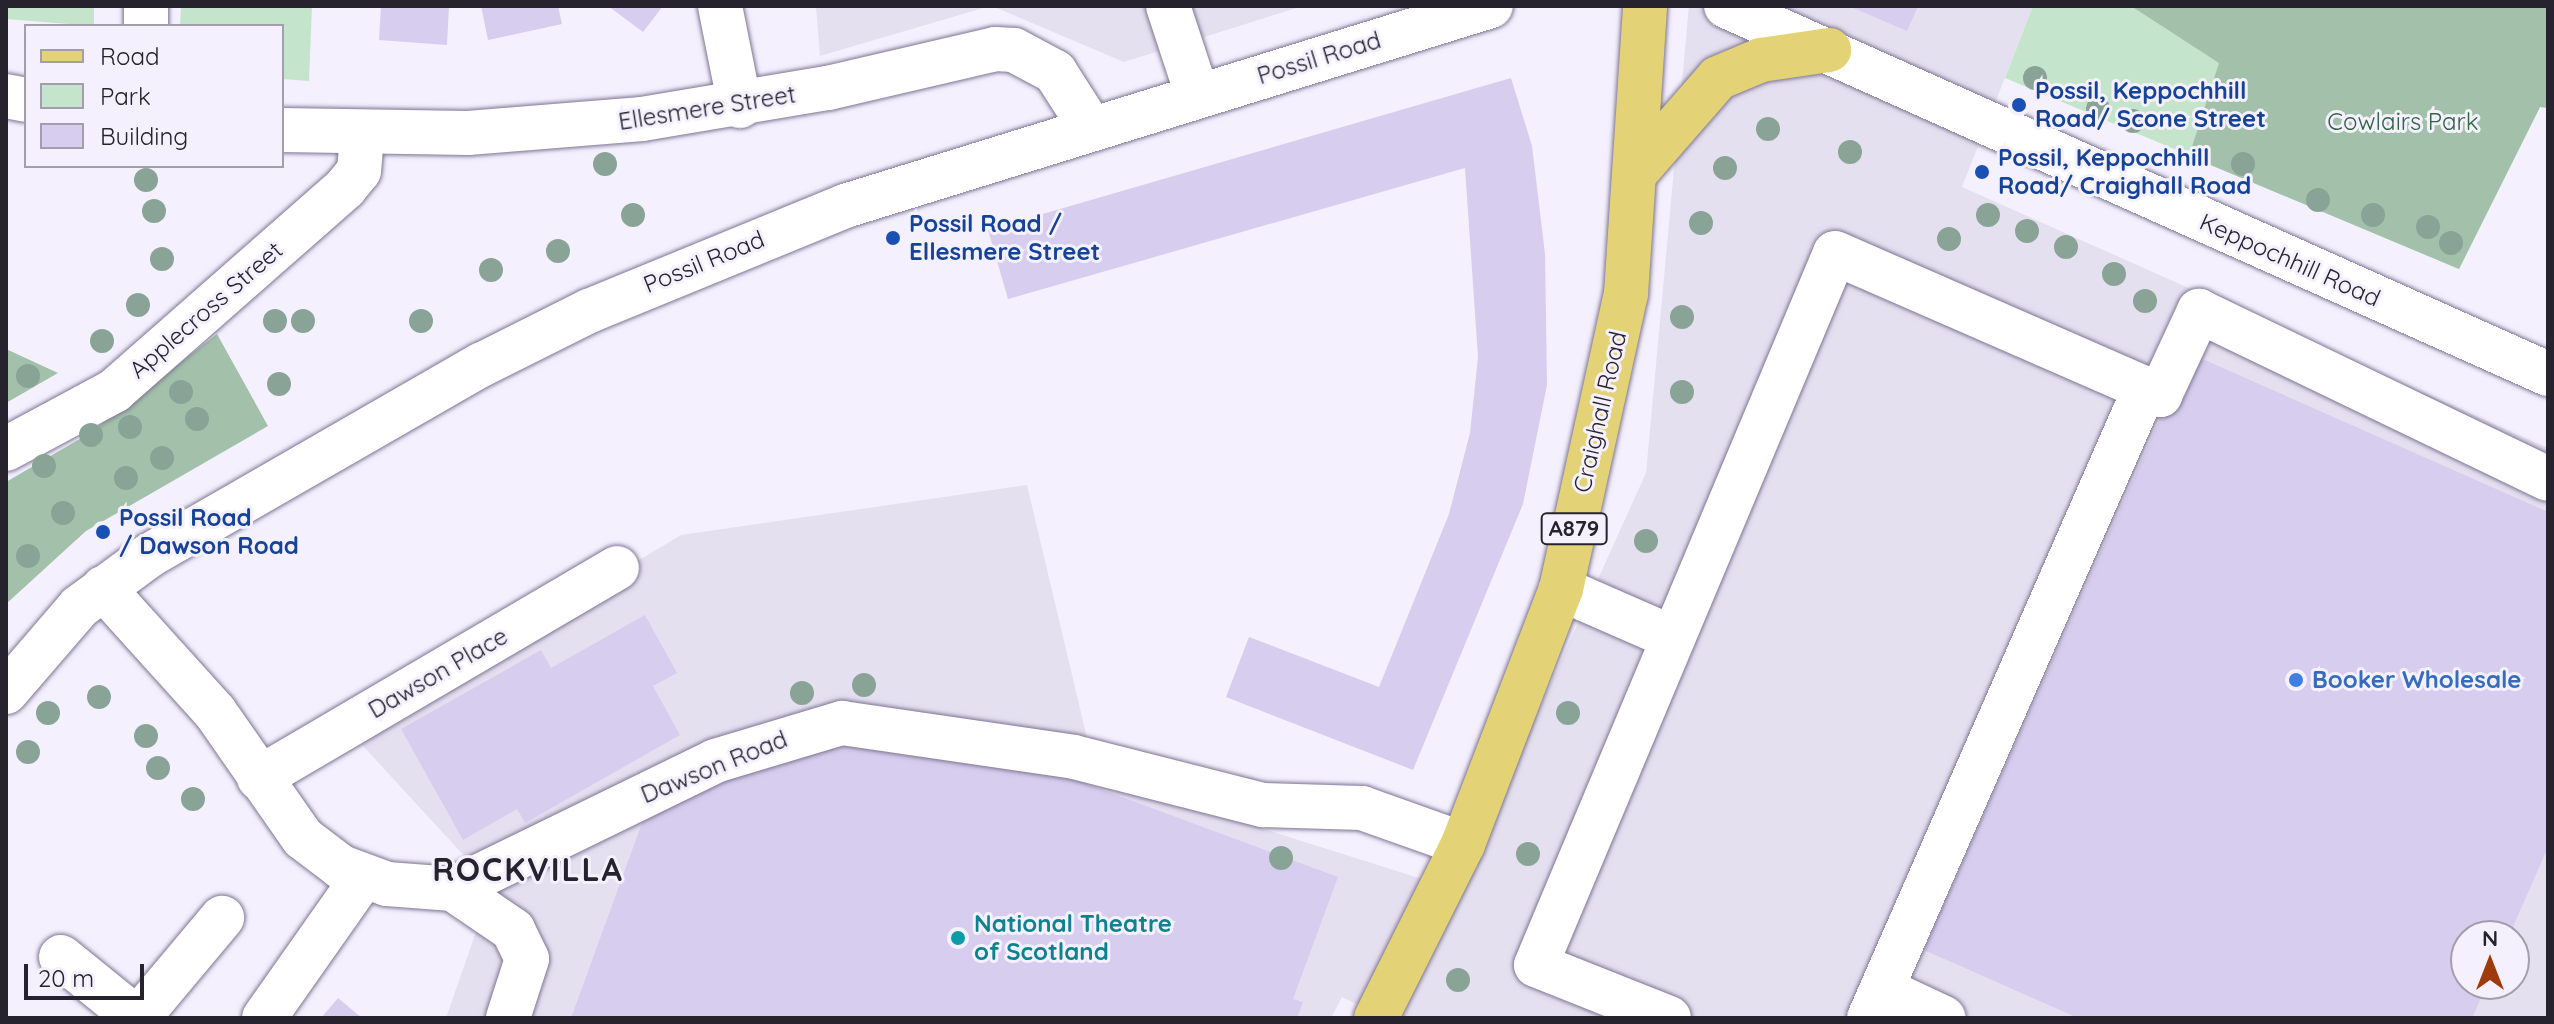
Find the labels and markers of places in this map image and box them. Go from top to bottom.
place label: Possil, Keppochhill Road/ Scone Street [2035,77,2266,133]
marker: Possil, Keppochhill Road/ Scone Street [2010,96,2028,114]
place label: Possil, Keppochhill Road/ Craighall Road [1998,144,2251,200]
marker: Possil, Keppochhill Road/ Craighall Road [1973,163,1991,181]
place label: Possil Road / Ellesmere Street [909,210,1100,266]
marker: Possil Road / Ellesmere Street [884,229,902,247]
place label: Possil Road / Dawson Road [119,504,299,560]
marker: Possil Road / Dawson Road [94,523,112,541]
place label: Booker Wholesale [2312,666,2521,694]
marker: Booker Wholesale [2287,671,2305,689]
place label: National Theatre of Scotland [974,910,1172,966]
marker: National Theatre of Scotland [949,929,967,947]

